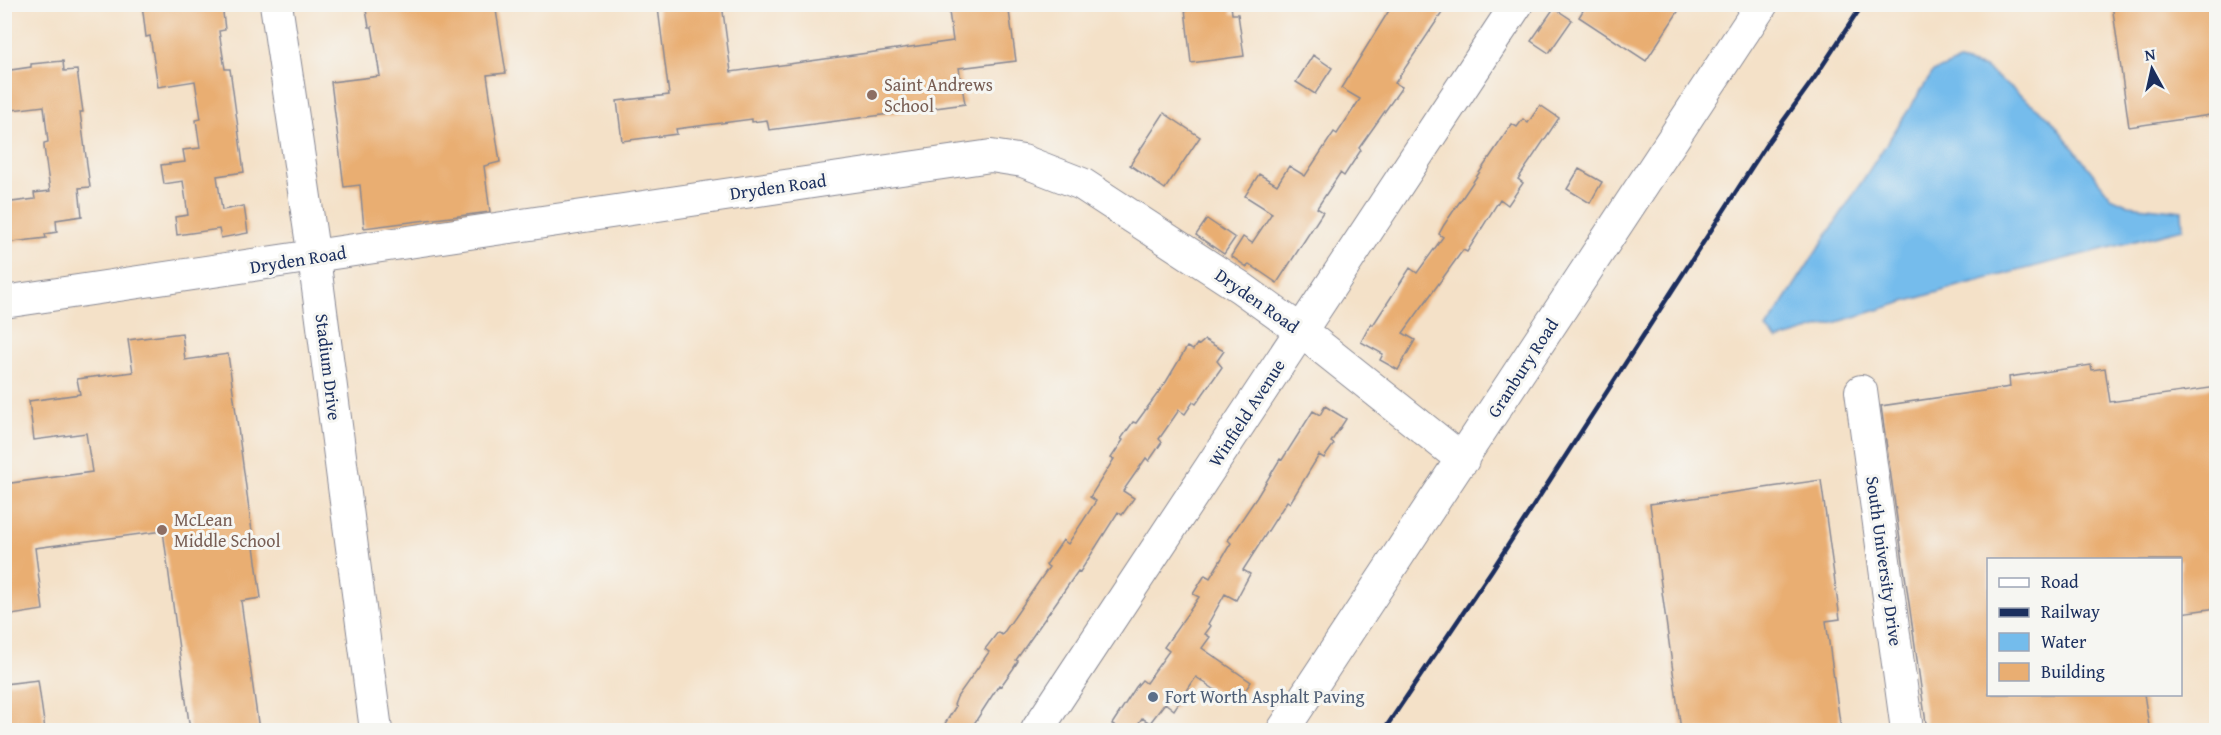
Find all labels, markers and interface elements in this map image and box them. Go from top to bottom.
north arrow [2122,39,2182,99]
text: N [2143,41,2157,67]
place label: Saint Andrews School [884,71,993,119]
marker: Saint Andrews School [865,88,879,102]
street label: Dryden Road [728,166,828,207]
street label: Dryden Road [248,239,348,280]
street label: Dryden Road [1210,262,1305,340]
street label: Stadium Drive [309,312,348,422]
street label: Granbury Road [1480,312,1565,423]
street label: Winfield Avenue [1202,354,1292,472]
street label: South University Drive [1859,474,1910,648]
place label: McLean Middle School [174,506,281,554]
marker: McLean Middle School [155,523,169,537]
legend [1987,558,2182,696]
text: Road [2041,568,2079,595]
text: Railway [2041,598,2100,625]
text: Water [2041,628,2087,655]
text: Building [2041,658,2105,685]
place label: Fort Worth Asphalt Paving [1165,683,1364,710]
marker: Fort Worth Asphalt Paving [1146,690,1160,704]

